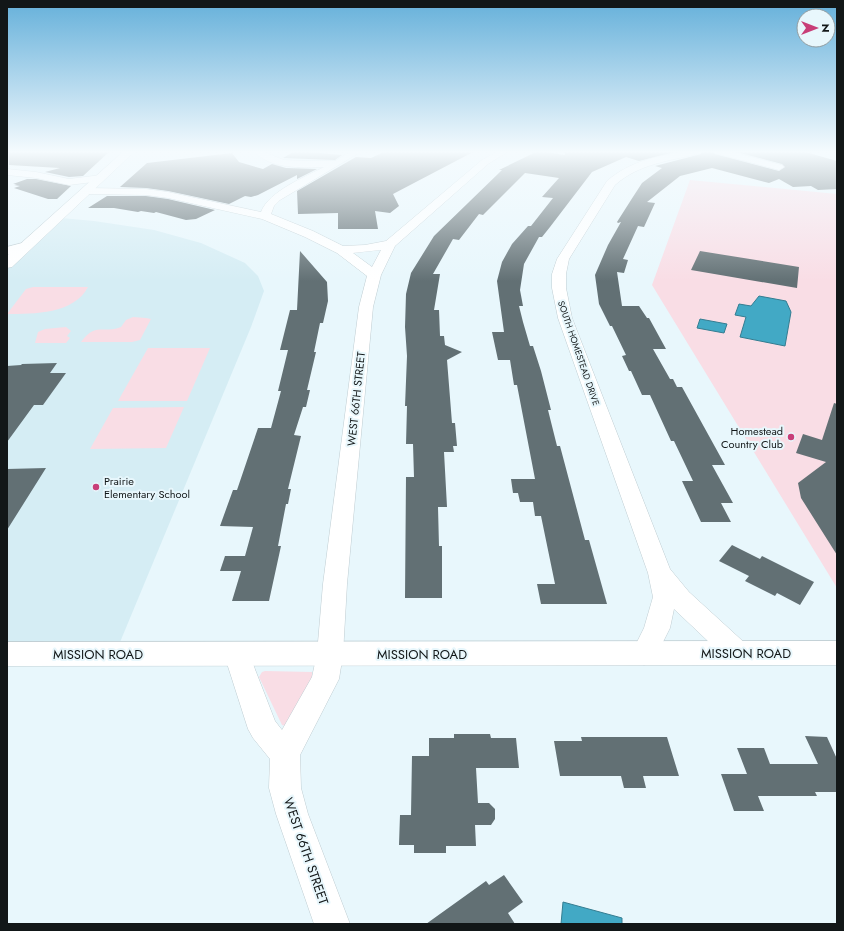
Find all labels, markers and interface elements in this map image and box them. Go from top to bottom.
north arrow [796,8,836,48]
text: N [818,24,834,32]
street label: SOUTH HOMESTEAD DRIVE [555,299,603,407]
street label: WEST 66TH STREET [343,351,369,447]
place label: Homestead Country Club [721,423,783,452]
marker: Homestead Country Club [786,432,796,442]
place label: Prairie Elementary School [104,473,190,502]
marker: Prairie Elementary School [91,482,101,492]
street label: MISSION ROAD [701,644,791,663]
street label: MISSION ROAD [53,645,143,664]
street label: MISSION ROAD [377,645,467,664]
street label: WEST 66TH STREET [279,795,333,907]

